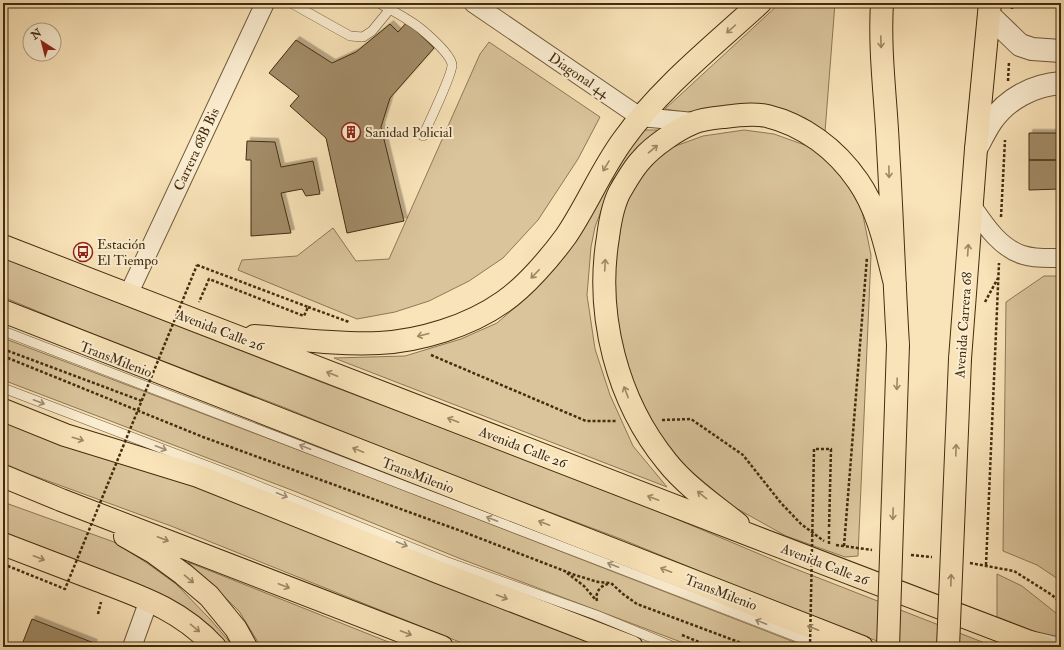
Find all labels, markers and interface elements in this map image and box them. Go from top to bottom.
north arrow [22,22,62,62]
one-way arrow [727,24,737,33]
text: N [28,25,45,43]
one-way arrow [878,35,885,48]
street label: Diagonal 44 [545,49,613,103]
street label: Carrera 68B Bis [170,105,223,193]
building icon: Sanidad Policial [340,121,362,143]
place label: Sanidad Policial [365,124,453,141]
one-way arrow [648,145,659,154]
one-way arrow [602,160,610,172]
one-way arrow [885,165,893,178]
place label: Estación El Tiempo [97,236,158,270]
bus stop icon: Estación El Tiempo [72,241,94,263]
one-way arrow [965,244,972,257]
one-way arrow [601,259,609,272]
one-way arrow [530,268,539,279]
street label: Avenida Carrera 68 [951,271,976,380]
street label: Avenida Calle 26 [173,306,267,355]
one-way arrow [416,332,429,340]
street label: TransMilenio [77,338,155,381]
one-way arrow [327,369,339,377]
one-way arrow [893,377,901,390]
one-way arrow [622,386,629,399]
one-way arrow [33,398,45,406]
one-way arrow [448,416,460,424]
street label: Avenida Calle 26 [476,423,570,472]
one-way arrow [72,436,85,443]
one-way arrow [300,442,312,450]
one-way arrow [154,444,166,452]
one-way arrow [952,444,960,457]
one-way arrow [353,445,365,453]
street label: TransMilenio [379,454,457,497]
one-way arrow [697,491,708,500]
one-way arrow [276,492,288,500]
one-way arrow [647,493,659,501]
one-way arrow [889,507,896,520]
one-way arrow [486,514,498,522]
one-way arrow [539,518,551,526]
one-way arrow [157,536,169,543]
street label: Avenida Calle 26 [778,540,872,589]
one-way arrow [396,541,408,548]
one-way arrow [33,554,45,562]
one-way arrow [608,561,620,569]
one-way arrow [660,566,672,574]
street label: TransMilenio [682,571,760,614]
one-way arrow [947,574,954,587]
one-way arrow [184,575,195,584]
one-way arrow [278,582,290,590]
one-way arrow [495,593,507,601]
one-way arrow [755,618,767,626]
one-way arrow [807,623,819,631]
one-way arrow [190,624,201,633]
one-way arrow [399,629,411,637]

